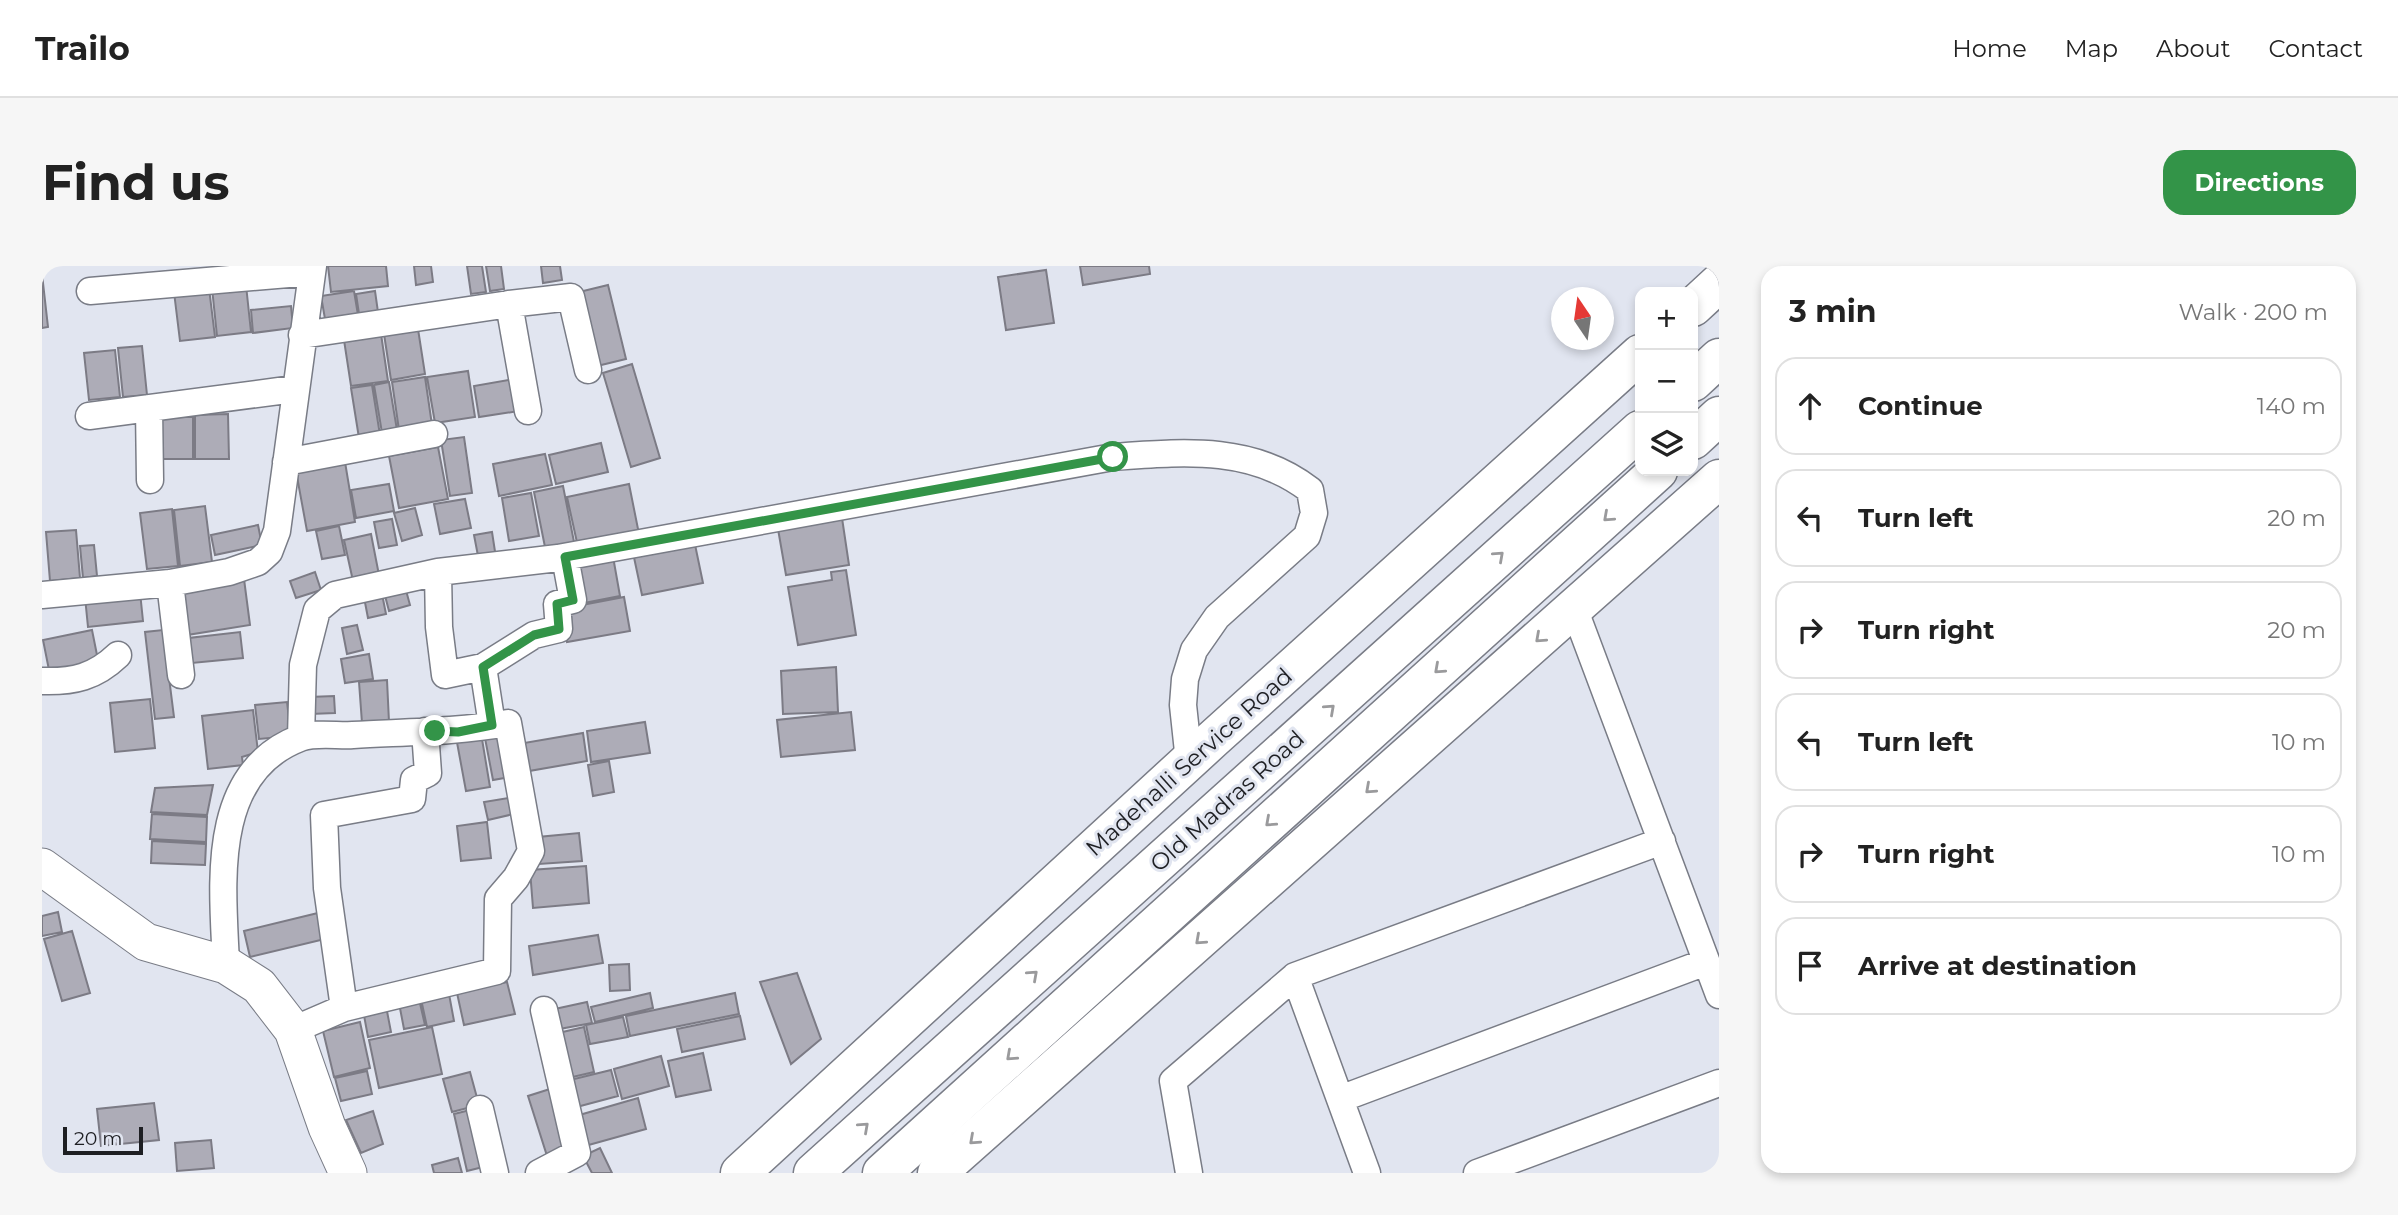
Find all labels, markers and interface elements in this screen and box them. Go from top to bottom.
text: Trailo [35,28,130,68]
text: Home [1952,34,2027,63]
text: Map [2065,34,2118,63]
text: About [2156,34,2230,63]
text: Contact [2268,34,2363,63]
button: Directions [2163,150,2356,215]
text: Find us [42,153,230,212]
north arrow [1551,287,1614,350]
map controls [1635,287,1698,476]
button: + [1635,287,1698,350]
text: 3 min [1789,293,1876,330]
text: Walk · 200 m [2178,298,2328,326]
button: − [1635,350,1698,413]
icon: ahead [1791,387,1829,425]
text: Continue [1858,390,1983,422]
text: 140 m [2257,392,2326,420]
button: layers [1635,413,1698,476]
route start [1097,441,1128,472]
icon: left [1791,499,1829,537]
text: Turn left [1858,502,1974,534]
text: 20 m [2267,504,2326,532]
one-way arrow [1603,508,1616,521]
one-way arrow [1491,552,1504,565]
icon: right [1791,611,1829,649]
text: Turn right [1858,614,1994,646]
text: 20 m [2267,616,2326,644]
one-way arrow [1535,630,1548,642]
one-way arrow [1434,661,1447,673]
street label: Madehalli Service Road [1080,662,1298,862]
one-way arrow [1322,704,1335,717]
route end [419,715,450,746]
icon: left [1791,723,1829,761]
street label: Old Madras Road [1144,725,1310,877]
text: Turn left [1858,726,1974,758]
text: 10 m [2272,728,2326,756]
one-way arrow [1365,781,1378,793]
one-way arrow [1265,814,1278,826]
icon: right [1791,835,1829,873]
text: Turn right [1858,838,1994,870]
text: 10 m [2272,840,2326,868]
one-way arrow [1195,932,1208,944]
icon: arrive [1791,947,1829,985]
text: Arrive at destination [1858,950,2137,982]
one-way arrow [1025,971,1038,983]
one-way arrow [1006,1048,1019,1061]
one-way arrow [856,1123,869,1136]
scale bar [63,1124,144,1156]
text: 20 m [74,1127,122,1150]
one-way arrow [969,1131,982,1144]

